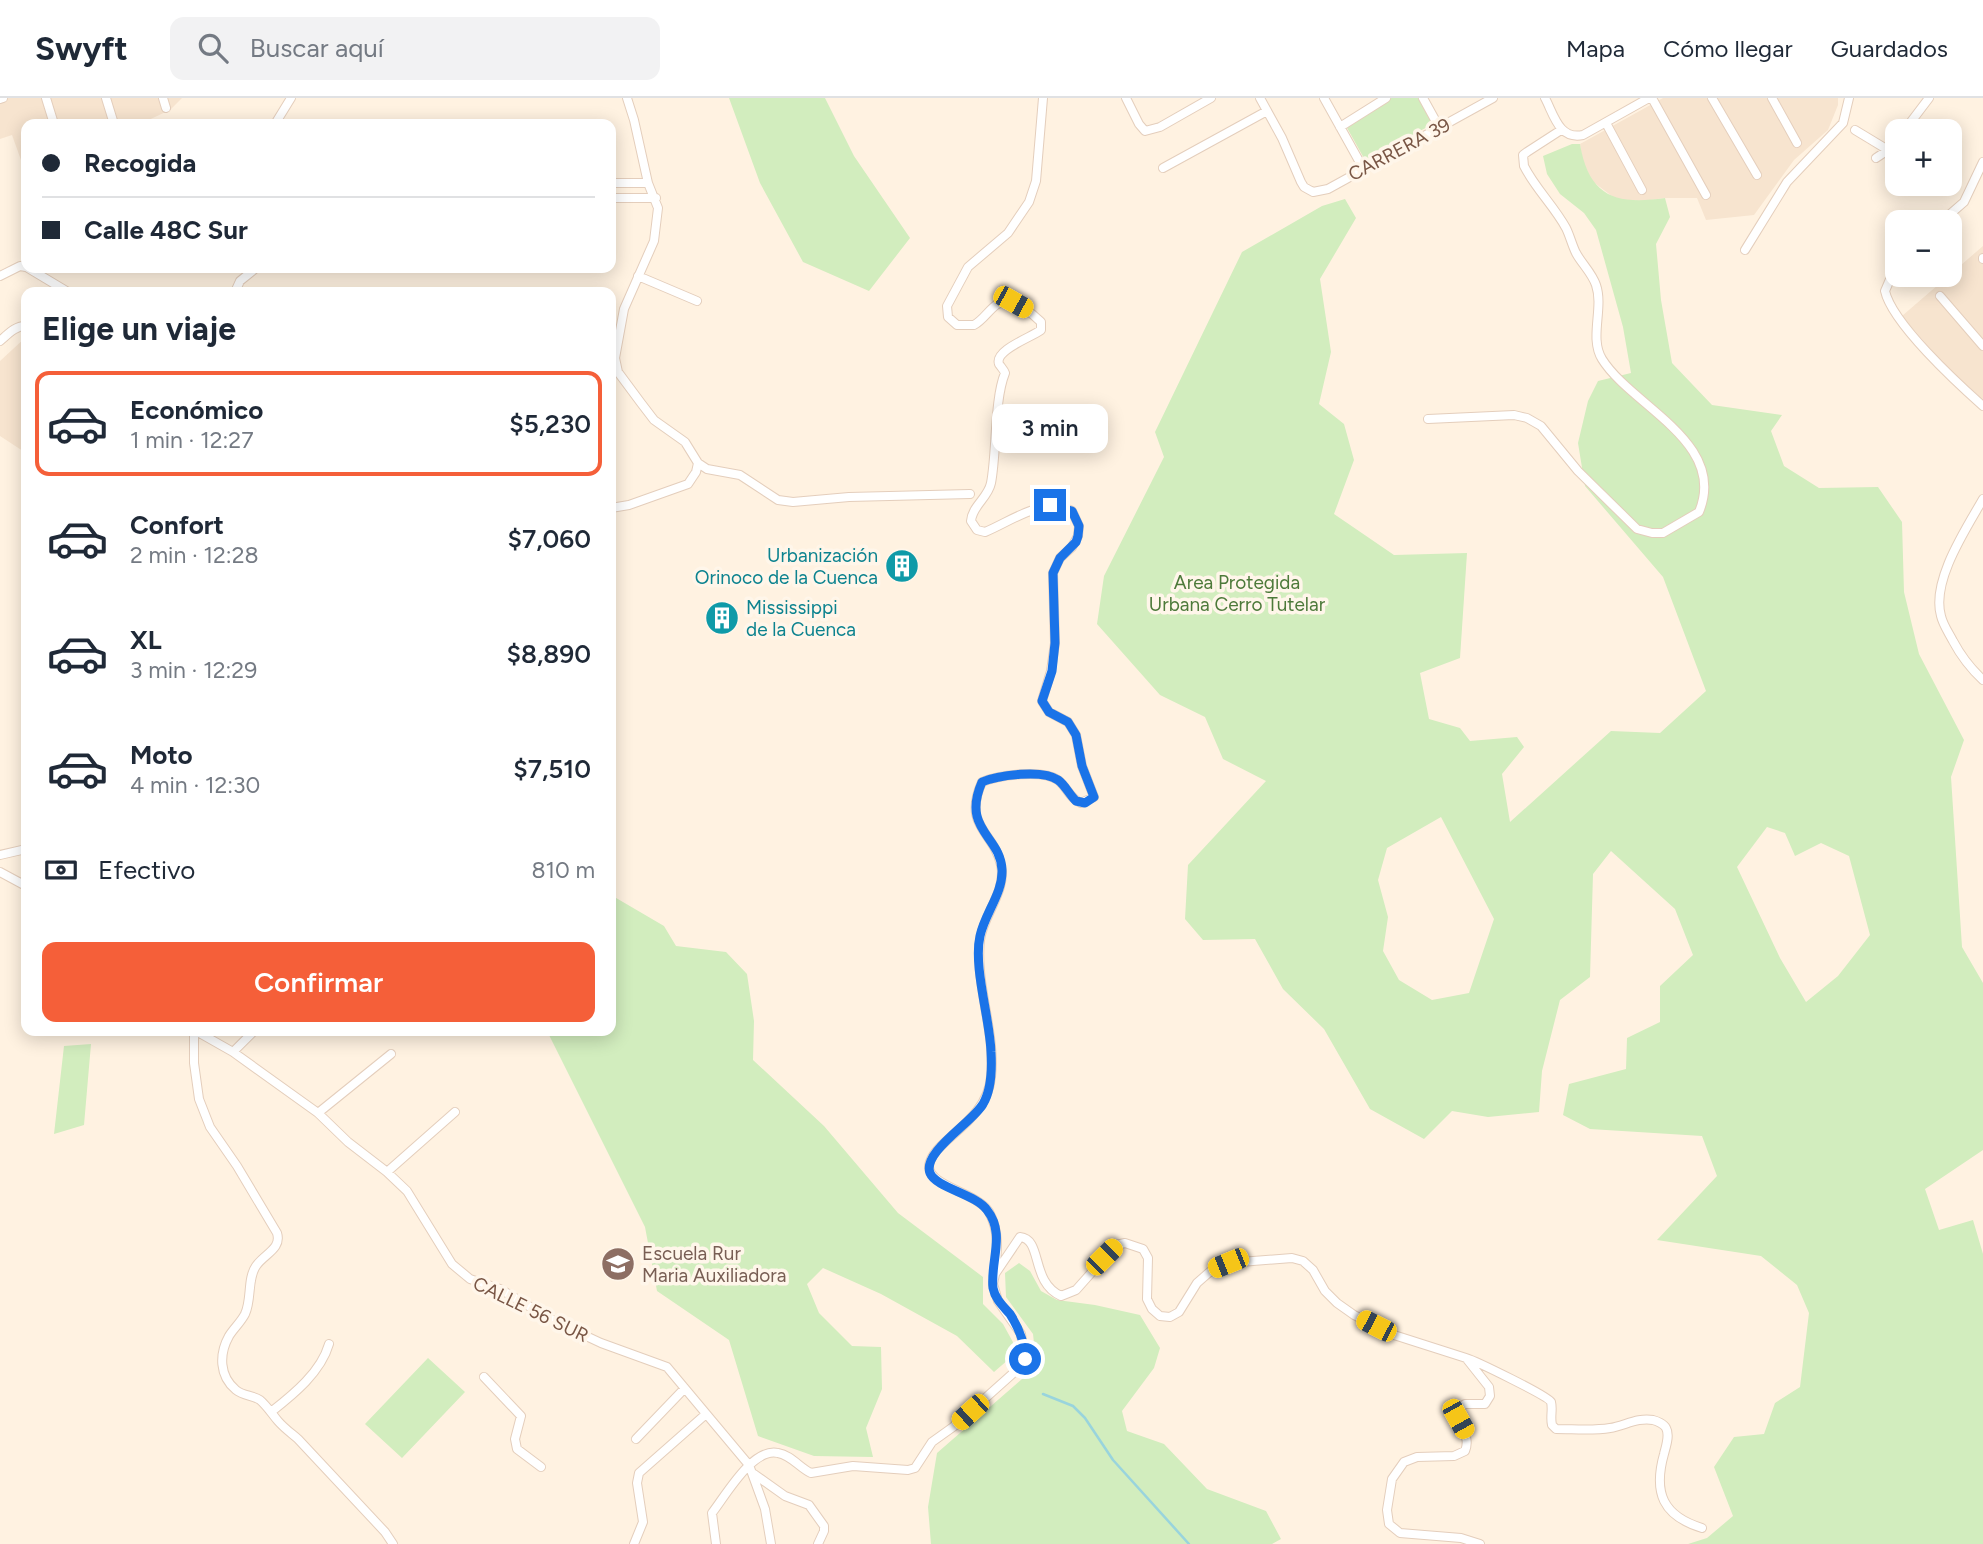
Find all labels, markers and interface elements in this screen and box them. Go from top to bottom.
search box [170,17,660,80]
text: Swyft [35,29,128,68]
icon: search [194,29,232,67]
text: Buscar aquí [250,32,384,64]
text: Mapa [1566,34,1625,63]
text: Cómo llegar [1663,34,1793,63]
text: Guardados [1831,34,1948,63]
street label: CARRERA 39 [1344,113,1454,186]
map controls [1885,119,1962,287]
button: + [1885,119,1962,196]
text: Recogida [84,147,196,179]
button: − [1885,210,1962,287]
text: Calle 48C Sur [84,214,248,246]
car [990,283,1037,321]
text: Elige un viaje [42,310,236,348]
icon: car [46,392,109,455]
text: Económico [130,394,263,426]
callout: 3 min [992,404,1108,452]
text: $5,230 [509,408,591,440]
text: 3 min [1022,414,1078,442]
text: 1 min · 12:27 [130,426,254,454]
route end [1034,489,1066,521]
icon: car [46,507,109,570]
text: Confort [130,509,224,541]
text: $7,060 [507,523,591,555]
text: 2 min · 12:28 [130,541,259,569]
place label: Urbanización Orinoco de la Cuenca [695,544,878,589]
building icon: Urbanización Orinoco de la Cuenca [883,547,921,585]
park label: Area Protegida Urbana Cerro Tutelar [1149,571,1326,616]
place label: Mississippi de la Cuenca [746,596,856,641]
building icon: Mississippi de la Cuenca [703,599,741,637]
icon: car [46,622,109,685]
text: XL [130,624,162,656]
text: $8,890 [507,638,591,670]
text: 3 min · 12:29 [130,656,257,684]
icon: car [46,737,109,800]
text: Moto [130,739,193,771]
text: $7,510 [513,753,591,785]
text: 4 min · 12:30 [130,771,260,799]
icon: cash [42,851,80,889]
text: Efectivo [98,854,195,886]
text: 810 m [531,856,595,884]
button: Confirmar [42,942,595,1022]
car [1082,1235,1127,1279]
place label: Escuela Rur Maria Auxiliadora [642,1242,786,1287]
school or university icon: Escuela Rur Maria Auxiliadora [599,1245,637,1283]
car [1205,1245,1252,1281]
street label: CALLE 56 SUR [469,1272,592,1347]
car [1353,1307,1400,1345]
route start [1009,1343,1041,1375]
car [948,1390,993,1434]
car [1439,1396,1478,1442]

